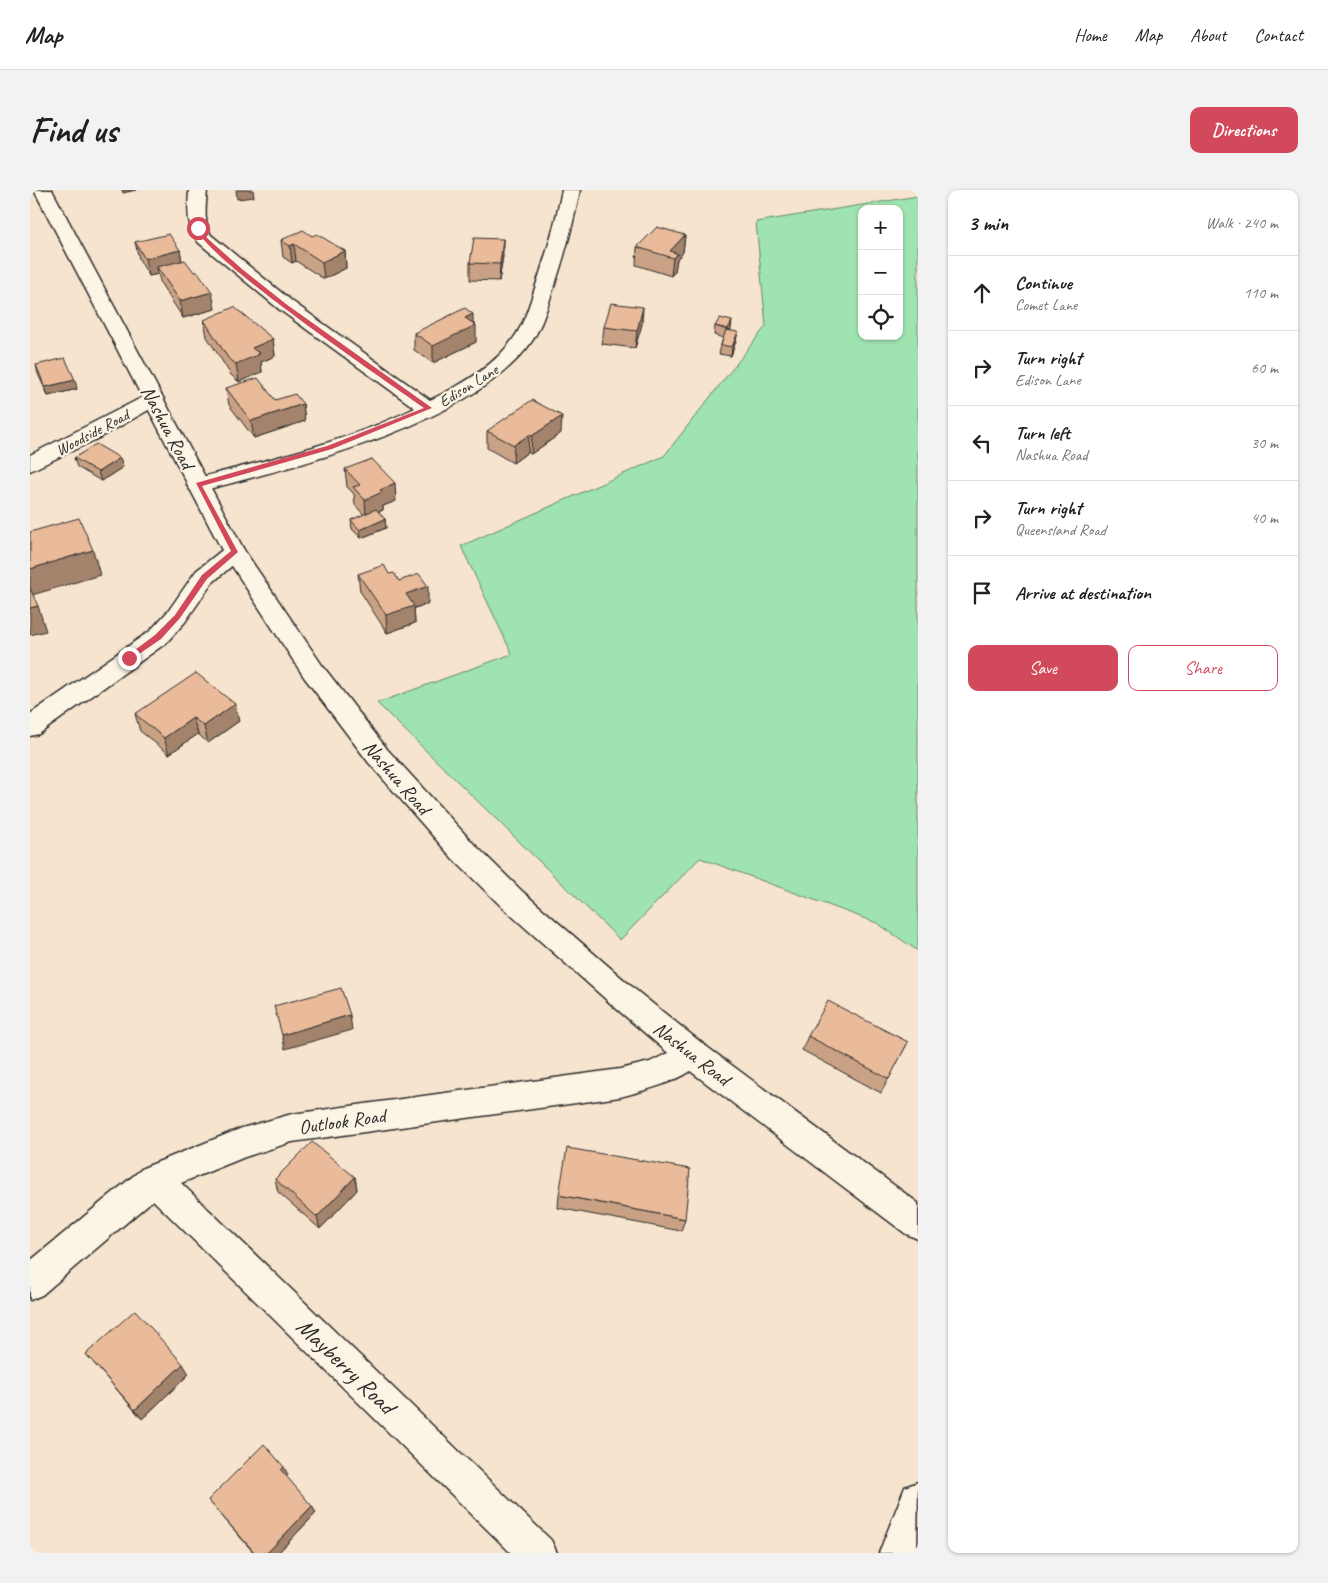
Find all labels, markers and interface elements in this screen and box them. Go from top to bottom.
text: Map [25,20,62,50]
text: Home [1074,24,1107,46]
text: Map [1135,24,1162,46]
text: About [1190,24,1226,46]
text: Contact [1254,24,1303,46]
button: Directions [1190,107,1298,153]
text: Find us [30,108,117,153]
map controls [858,205,903,340]
button: + [858,205,903,250]
text: 3 min [968,210,1008,236]
text: Walk · 240 m [1206,213,1278,233]
route start [187,217,210,240]
button: − [858,250,903,295]
text: Continue [1015,271,1072,295]
icon: ahead [968,279,996,307]
text: 110 m [1244,283,1278,303]
button: locate [858,295,903,340]
text: Comet Lane [1015,295,1077,315]
text: Turn right [1015,346,1082,370]
icon: right [968,354,996,382]
text: 60 m [1251,358,1278,378]
street label: Edison Lane [435,359,503,412]
text: Edison Lane [1015,370,1081,390]
street label: Nashua Road [135,381,201,476]
street label: Woodside Road [53,404,135,460]
text: Turn left [1015,421,1070,445]
icon: left [968,429,996,457]
text: 30 m [1251,433,1278,453]
text: Nashua Road [1015,445,1087,465]
text: Turn right [1015,496,1082,520]
icon: right [968,504,996,532]
text: 40 m [1251,508,1278,528]
text: Queensland Road [1015,520,1106,540]
icon: arrive [968,579,996,607]
text: Arrive at destination [1015,581,1151,605]
button: Save [968,645,1118,691]
button: Share [1128,645,1278,691]
route end [118,647,141,670]
street label: Nashua Road [357,735,438,822]
street label: Nashua Road [648,1016,738,1093]
street label: Outlook Road [297,1103,390,1140]
street label: Mayberry Road [290,1311,404,1423]

